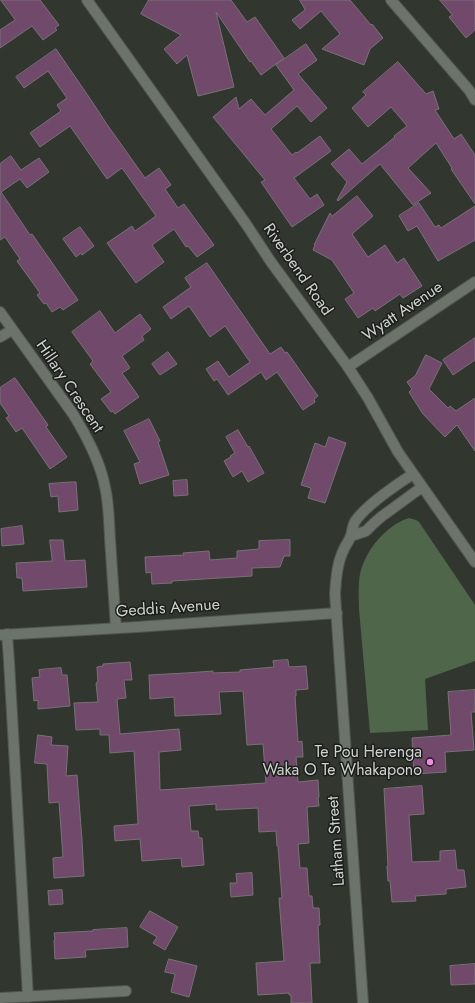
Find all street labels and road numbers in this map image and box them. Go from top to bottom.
street label: Riverbend Road [258,220,336,320]
street label: Wyatt Avenue [359,278,447,346]
street label: Hillary Crescent [31,337,107,437]
street label: Geddis Avenue [115,596,221,622]
street label: Latham Street [324,795,350,887]

